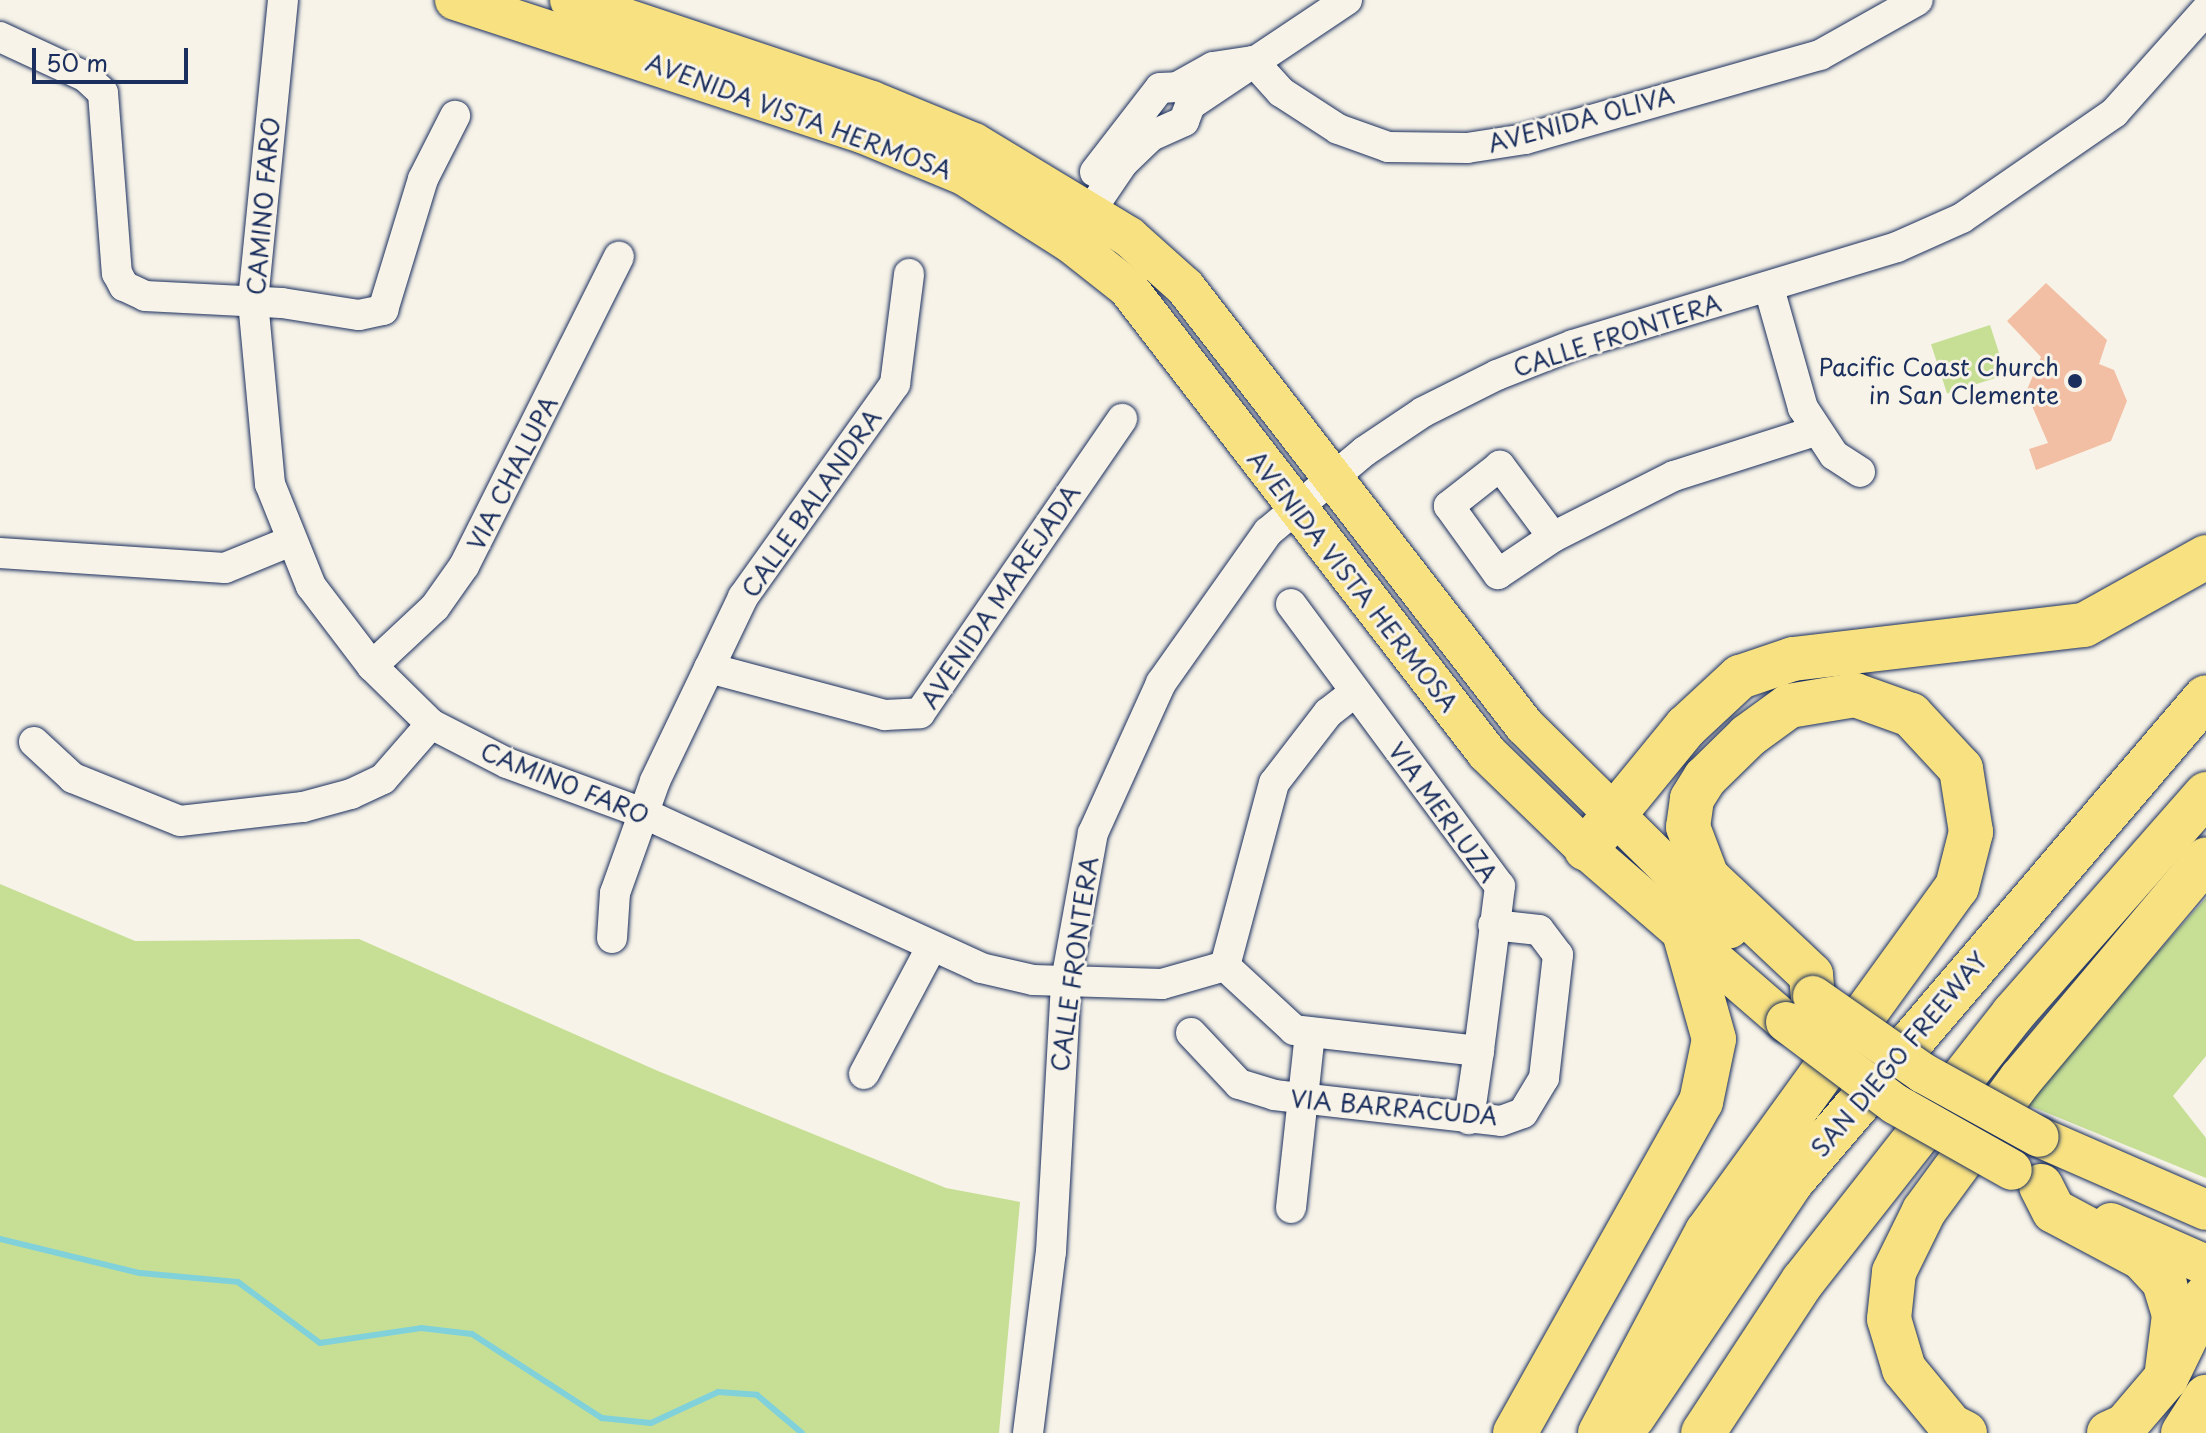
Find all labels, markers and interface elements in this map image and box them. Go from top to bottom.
scale bar [36,32,192,82]
text: 50 m [46,44,108,80]
street label: AVENIDA VISTA HERMOSA [643,48,955,184]
street label: AVENIDA OLIVA [1485,80,1677,158]
street label: CAMINO FARO [241,115,285,297]
street label: CALLE FRONTERA [1507,287,1727,383]
place label: Pacific Coast Church in San Clemente [1818,353,2059,409]
marker: Pacific Coast Church in San Clemente [2066,372,2084,390]
street label: VIA CHALUPA [461,391,563,555]
street label: CALLE BALANDRA [734,402,888,604]
street label: AVENIDA VISTA HERMOSA [1243,446,1463,716]
street label: AVENIDA MAREJADA [916,481,1084,711]
street label: VIA MERLUZA [1382,735,1504,889]
street label: CAMINO FARO [476,736,654,830]
street label: CALLE FRONTERA [1044,852,1104,1076]
street label: SAN DIEGO FREEWAY [1804,945,1994,1163]
street label: VIA BARRACUDA [1290,1084,1498,1130]

